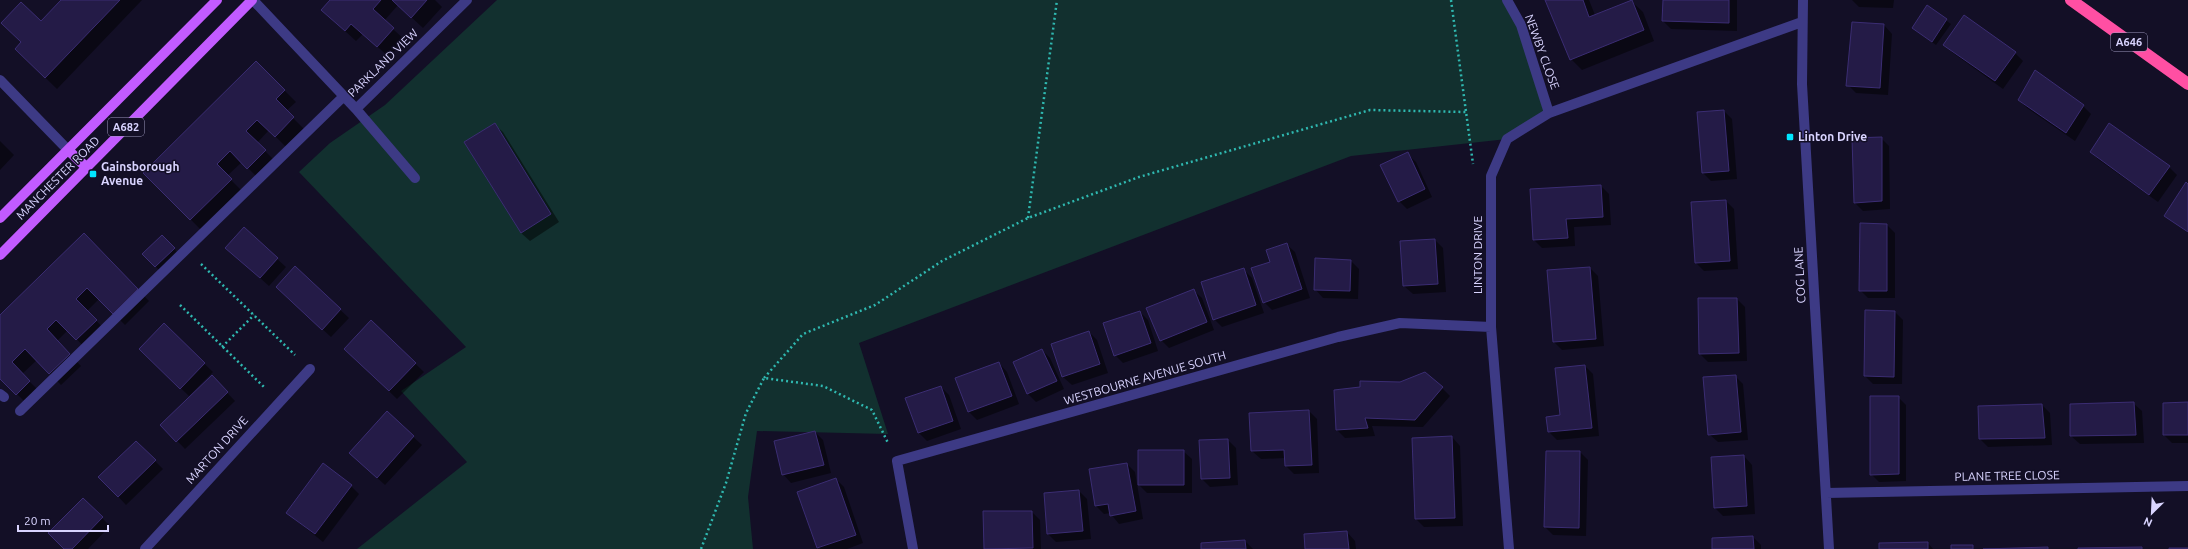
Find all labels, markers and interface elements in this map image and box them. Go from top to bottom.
street label: NEWBY CLOSE [1523,13,1562,91]
street label: PARKLAND VIEW [345,26,420,99]
road number: A646 [2111,33,2147,51]
road number: A682 [108,118,144,136]
place label: Linton Drive [1798,130,1867,143]
marker: Linton Drive [1785,132,1795,142]
street label: MANCHESTER ROAD [13,133,102,222]
place label: Gainsborough Avenue [101,160,179,187]
marker: Gainsborough Avenue [88,169,98,179]
street label: LINTON DRIVE [1471,216,1484,294]
street label: COG LANE [1792,246,1807,304]
street label: WESTBOURNE AVENUE SOUTH [1062,348,1227,407]
street label: MARTON DRIVE [183,413,250,486]
street label: PLANE TREE CLOSE [1954,468,2060,483]
north arrow [2132,493,2172,533]
scale bar [18,507,108,533]
text: 20 m [24,514,51,527]
text: N [2142,515,2154,529]

